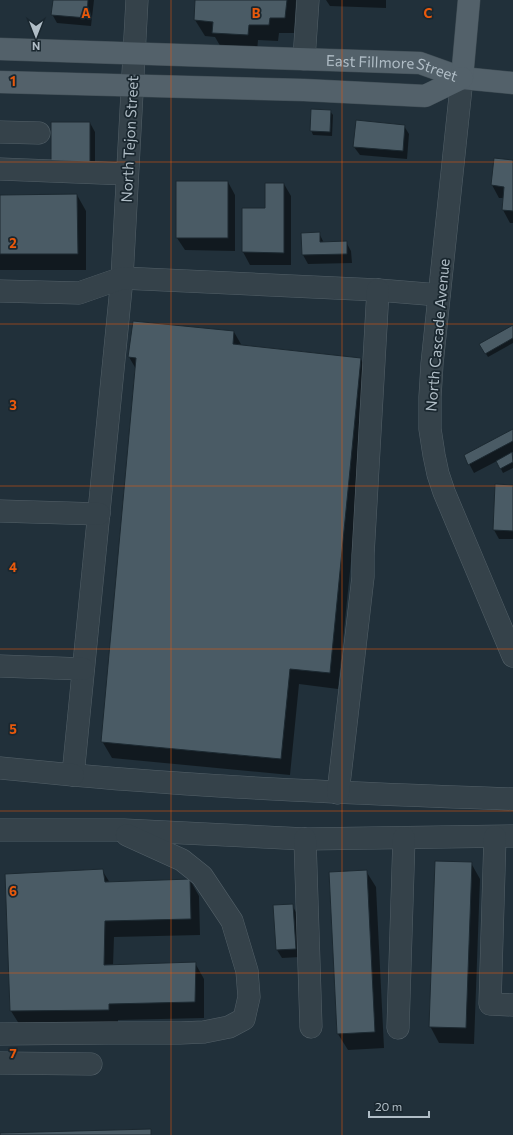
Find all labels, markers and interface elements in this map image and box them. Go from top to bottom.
text: A [81,5,91,21]
text: B [252,5,261,21]
text: C [424,5,433,21]
north arrow [16,16,56,56]
text: N [32,40,40,53]
street label: East Fillmore Street [326,51,460,85]
text: 1 [10,73,16,89]
street label: North Tejon Street [117,75,141,203]
text: 2 [9,235,17,251]
street label: North Cascade Avenue [421,258,453,412]
text: 3 [9,397,17,413]
text: 4 [9,559,17,575]
text: 5 [9,721,17,737]
text: 6 [9,883,17,899]
text: 7 [9,1045,17,1061]
scale bar [369,1093,429,1119]
text: 20 m [375,1099,402,1113]

